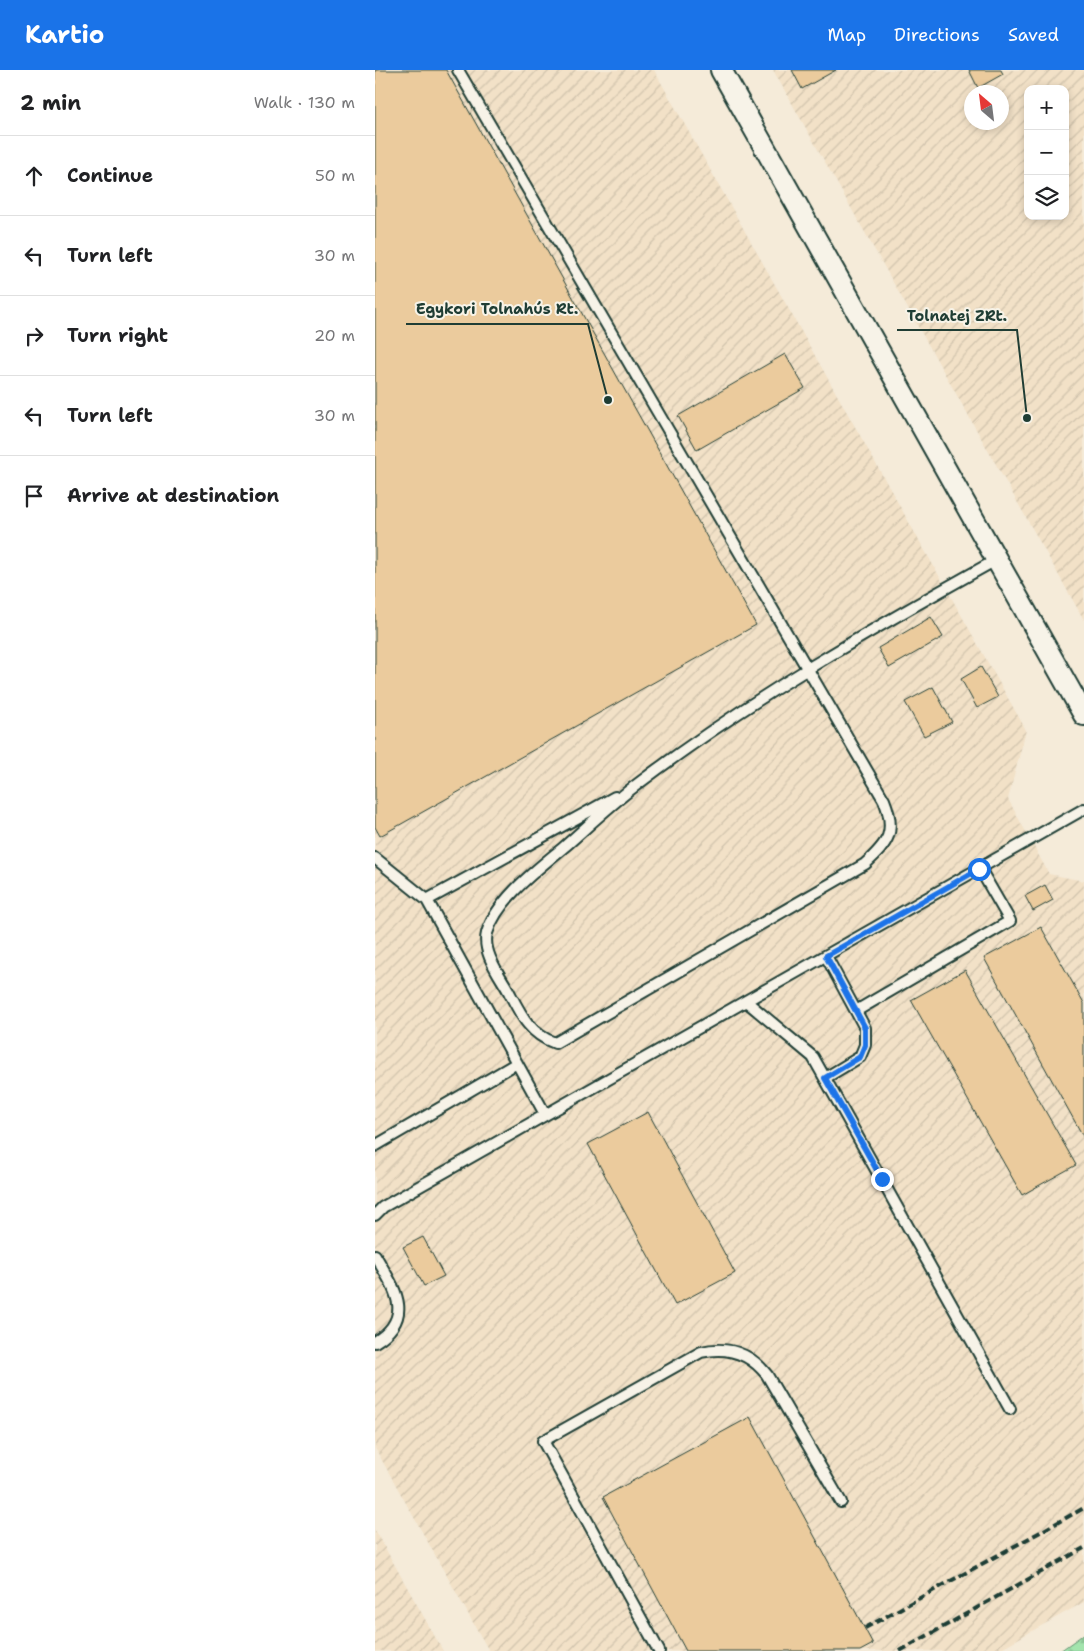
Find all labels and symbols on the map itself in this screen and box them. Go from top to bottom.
north arrow [964,85,1009,130]
callout: Egykori Tolnahús Rt. [406,294,588,324]
text: Egykori Tolnahús Rt. [416,299,578,319]
callout: Tolnatej ZRt. [897,300,1017,330]
text: Tolnatej ZRt. [907,306,1007,326]
route start [968,858,991,881]
route end [871,1168,894,1191]

